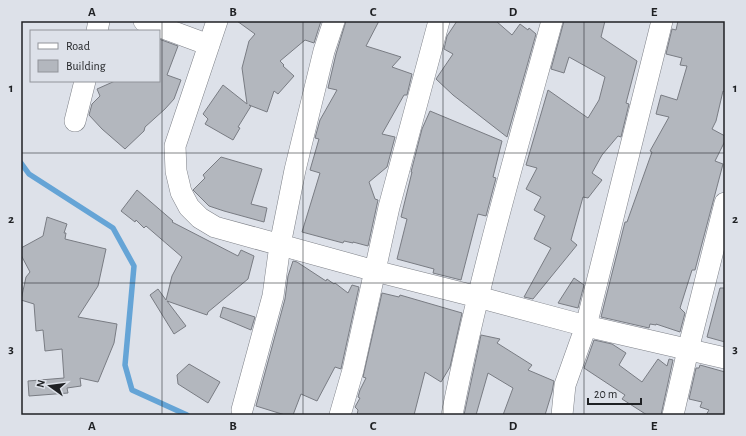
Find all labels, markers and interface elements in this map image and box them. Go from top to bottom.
text: A [88,6,96,19]
text: B [229,6,237,19]
text: C [370,6,377,19]
text: D [509,6,518,19]
text: E [651,6,658,19]
legend [30,30,160,82]
text: Road [66,40,90,52]
text: Building [66,60,106,72]
text: 1 [9,82,13,95]
text: 1 [733,82,737,95]
text: 2 [8,213,14,226]
text: 2 [732,213,738,226]
text: 3 [8,343,14,356]
text: 3 [732,343,738,356]
north arrow [30,366,70,406]
text: N [35,379,47,389]
scale bar [588,380,641,406]
text: 20 m [594,388,617,400]
text: A [88,420,96,433]
text: B [229,420,237,433]
text: C [370,420,377,433]
text: D [509,420,518,433]
text: E [651,420,658,433]

